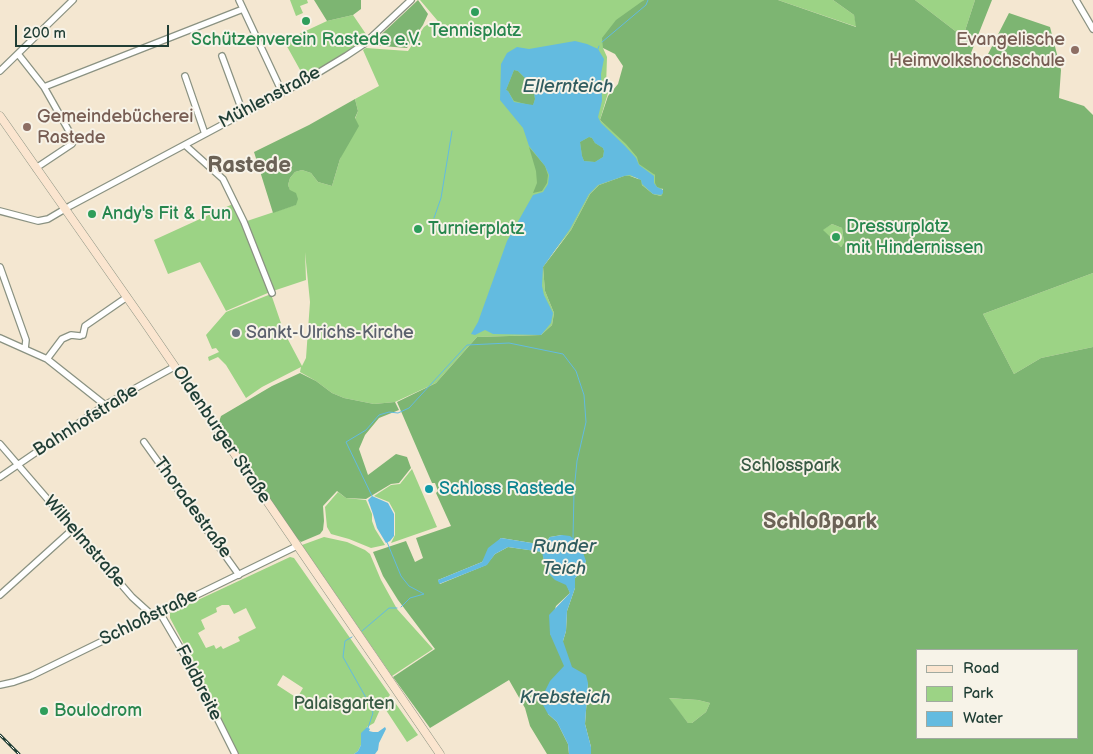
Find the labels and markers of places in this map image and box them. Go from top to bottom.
marker: Tennisplatz [469,6,481,18]
marker: Schützenverein Rastede e.V. [300,15,312,27]
place label: Tennisplatz [429,20,521,42]
place label: Schützenverein Rastede e.V. [191,29,421,51]
place label: Evangelische Heimvolkshochschule [889,29,1065,72]
marker: Evangelische Heimvolkshochschule [1069,44,1081,56]
place label: Gemeindebücherei Rastede [37,106,193,148]
marker: Gemeindebücherei Rastede [21,121,33,133]
place label: Andy's Fit & Fun [102,203,231,225]
marker: Andy's Fit & Fun [86,208,98,220]
place label: Dressurplatz mit Hindernissen [846,216,984,258]
place label: Turnierplatz [428,218,524,240]
marker: Turnierplatz [412,223,424,235]
marker: Dressurplatz mit Hindernissen [830,231,842,243]
place label: Sankt-Ulrichs-Kirche [246,322,414,344]
marker: Sankt-Ulrichs-Kirche [230,327,242,339]
place label: Schloss Rastede [439,478,575,500]
marker: Schloss Rastede [423,483,435,495]
place label: Boulodrom [54,700,142,722]
marker: Boulodrom [38,705,50,717]

